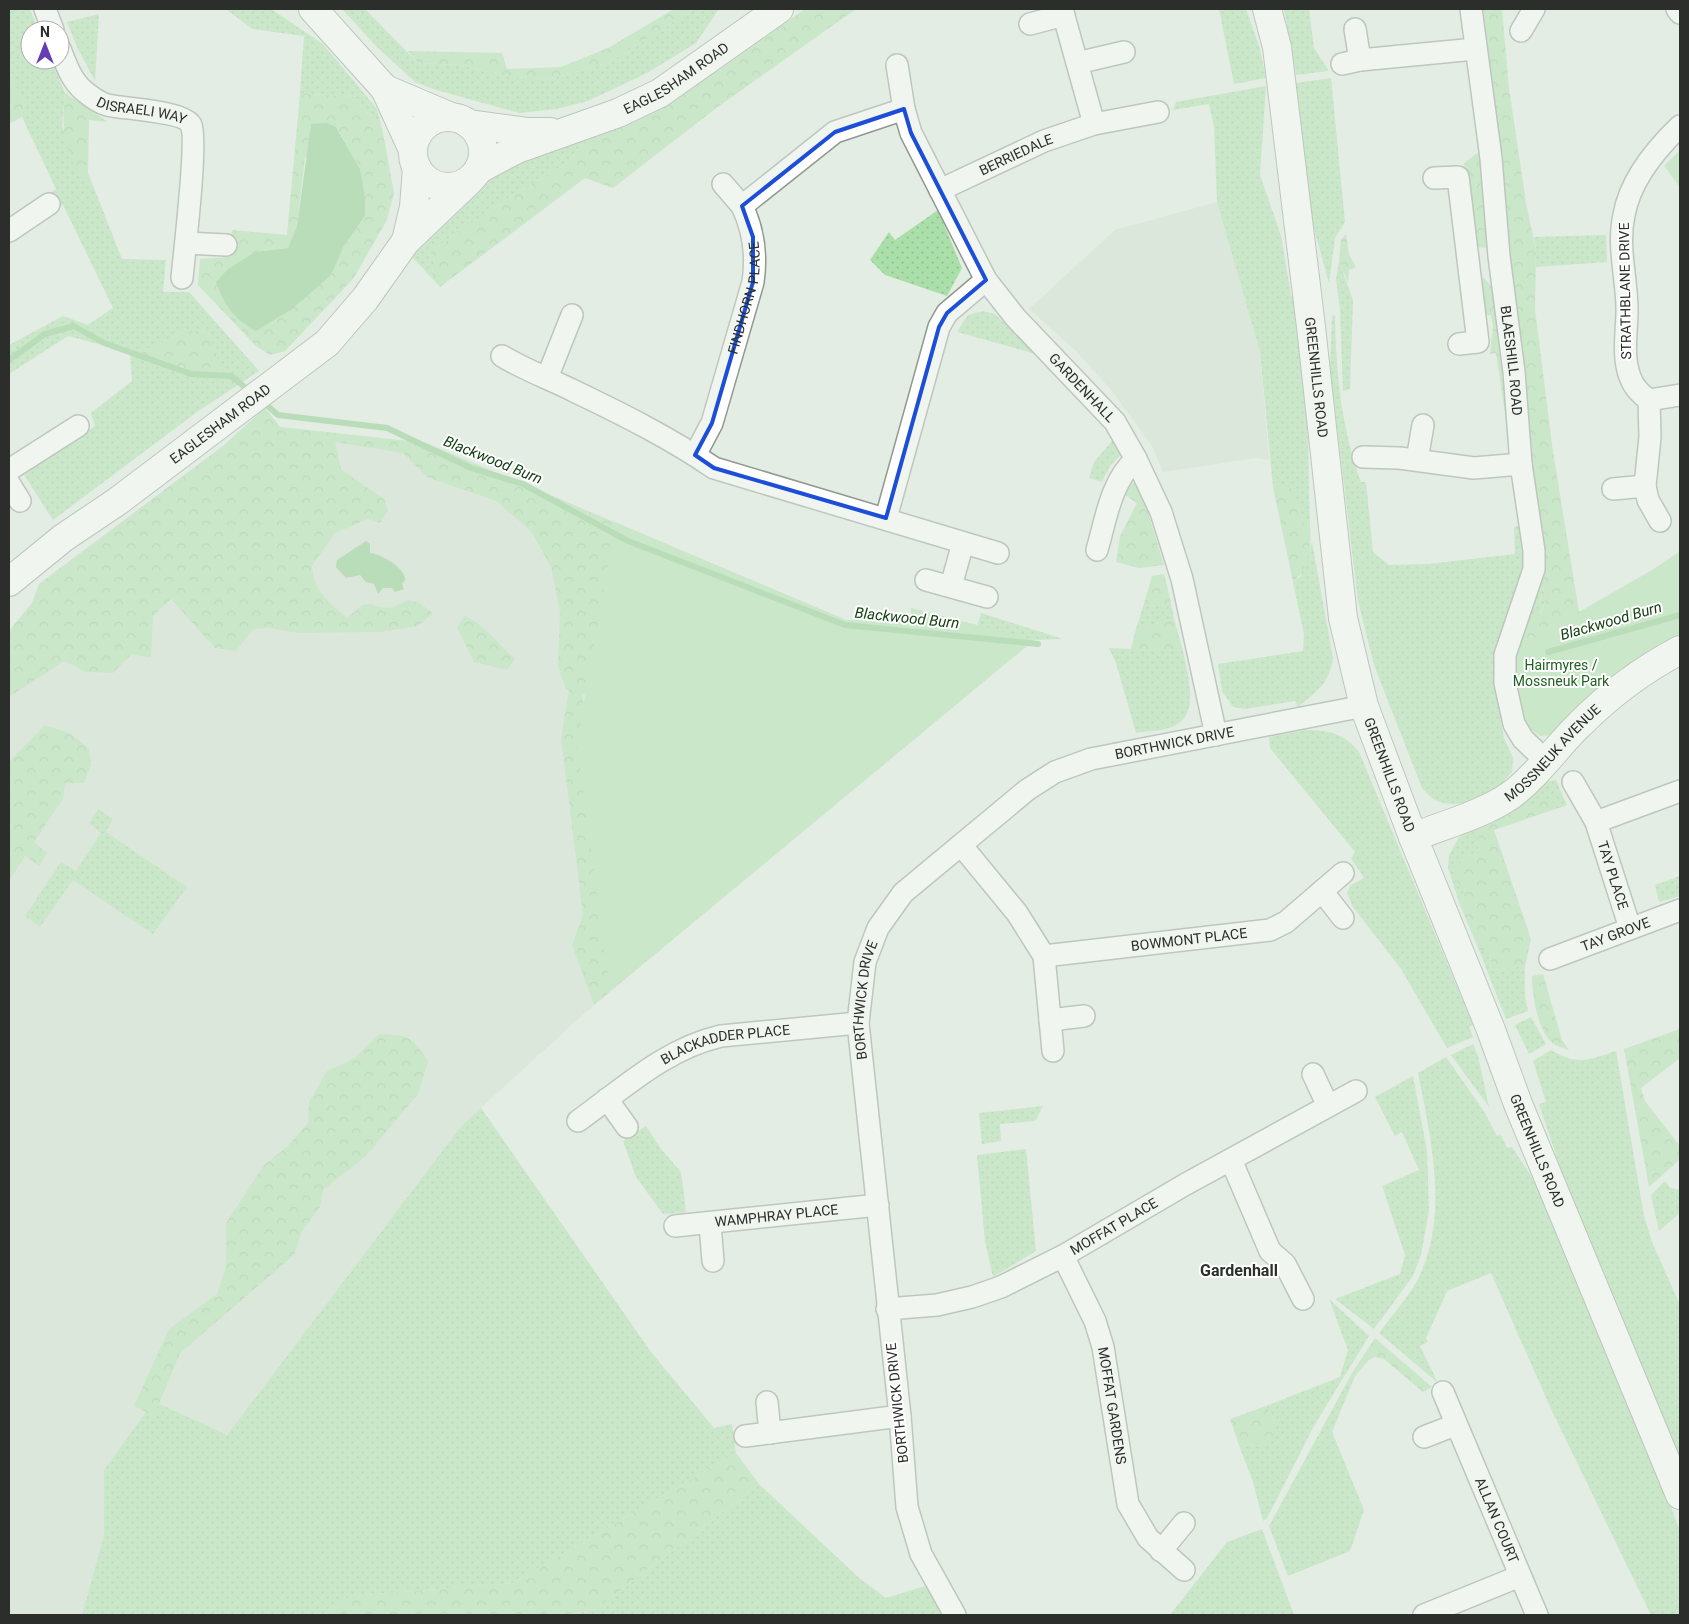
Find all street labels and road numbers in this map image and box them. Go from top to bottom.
street label: EAGLESHAM ROAD [621,39,732,117]
street label: DISRAELI WAY [94,94,190,127]
street label: BERRIEDALE [977,131,1055,178]
street label: STRATHBLANE DRIVE [1616,222,1634,360]
street label: FINDHORN PLACE [724,241,763,356]
street label: BLAESHILL ROAD [1497,305,1525,416]
street label: GREENHILLS ROAD [1302,316,1331,439]
street label: GARDENHALL [1046,350,1119,426]
street label: EAGLESHAM ROAD [167,381,274,467]
street label: MOSSNEUK AVENUE [1501,701,1604,805]
street label: GREENHILLS ROAD [1361,715,1418,834]
street label: BORTHWICK DRIVE [1114,723,1235,762]
street label: TAY PLACE [1595,839,1632,911]
street label: TAY GROVE [1579,914,1652,955]
street label: BOWMONT PLACE [1130,925,1248,954]
street label: BORTHWICK DRIVE [850,938,881,1061]
street label: BLACKADDER PLACE [658,1021,791,1068]
street label: GREENHILLS ROAD [1507,1092,1568,1210]
street label: MOFFAT PLACE [1067,1194,1161,1258]
street label: WAMPHRAY PLACE [714,1201,839,1230]
street label: BORTHWICK DRIVE [883,1342,911,1464]
street label: MOFFAT GARDENS [1095,1346,1130,1466]
street label: ALLAN COURT [1472,1475,1522,1566]

